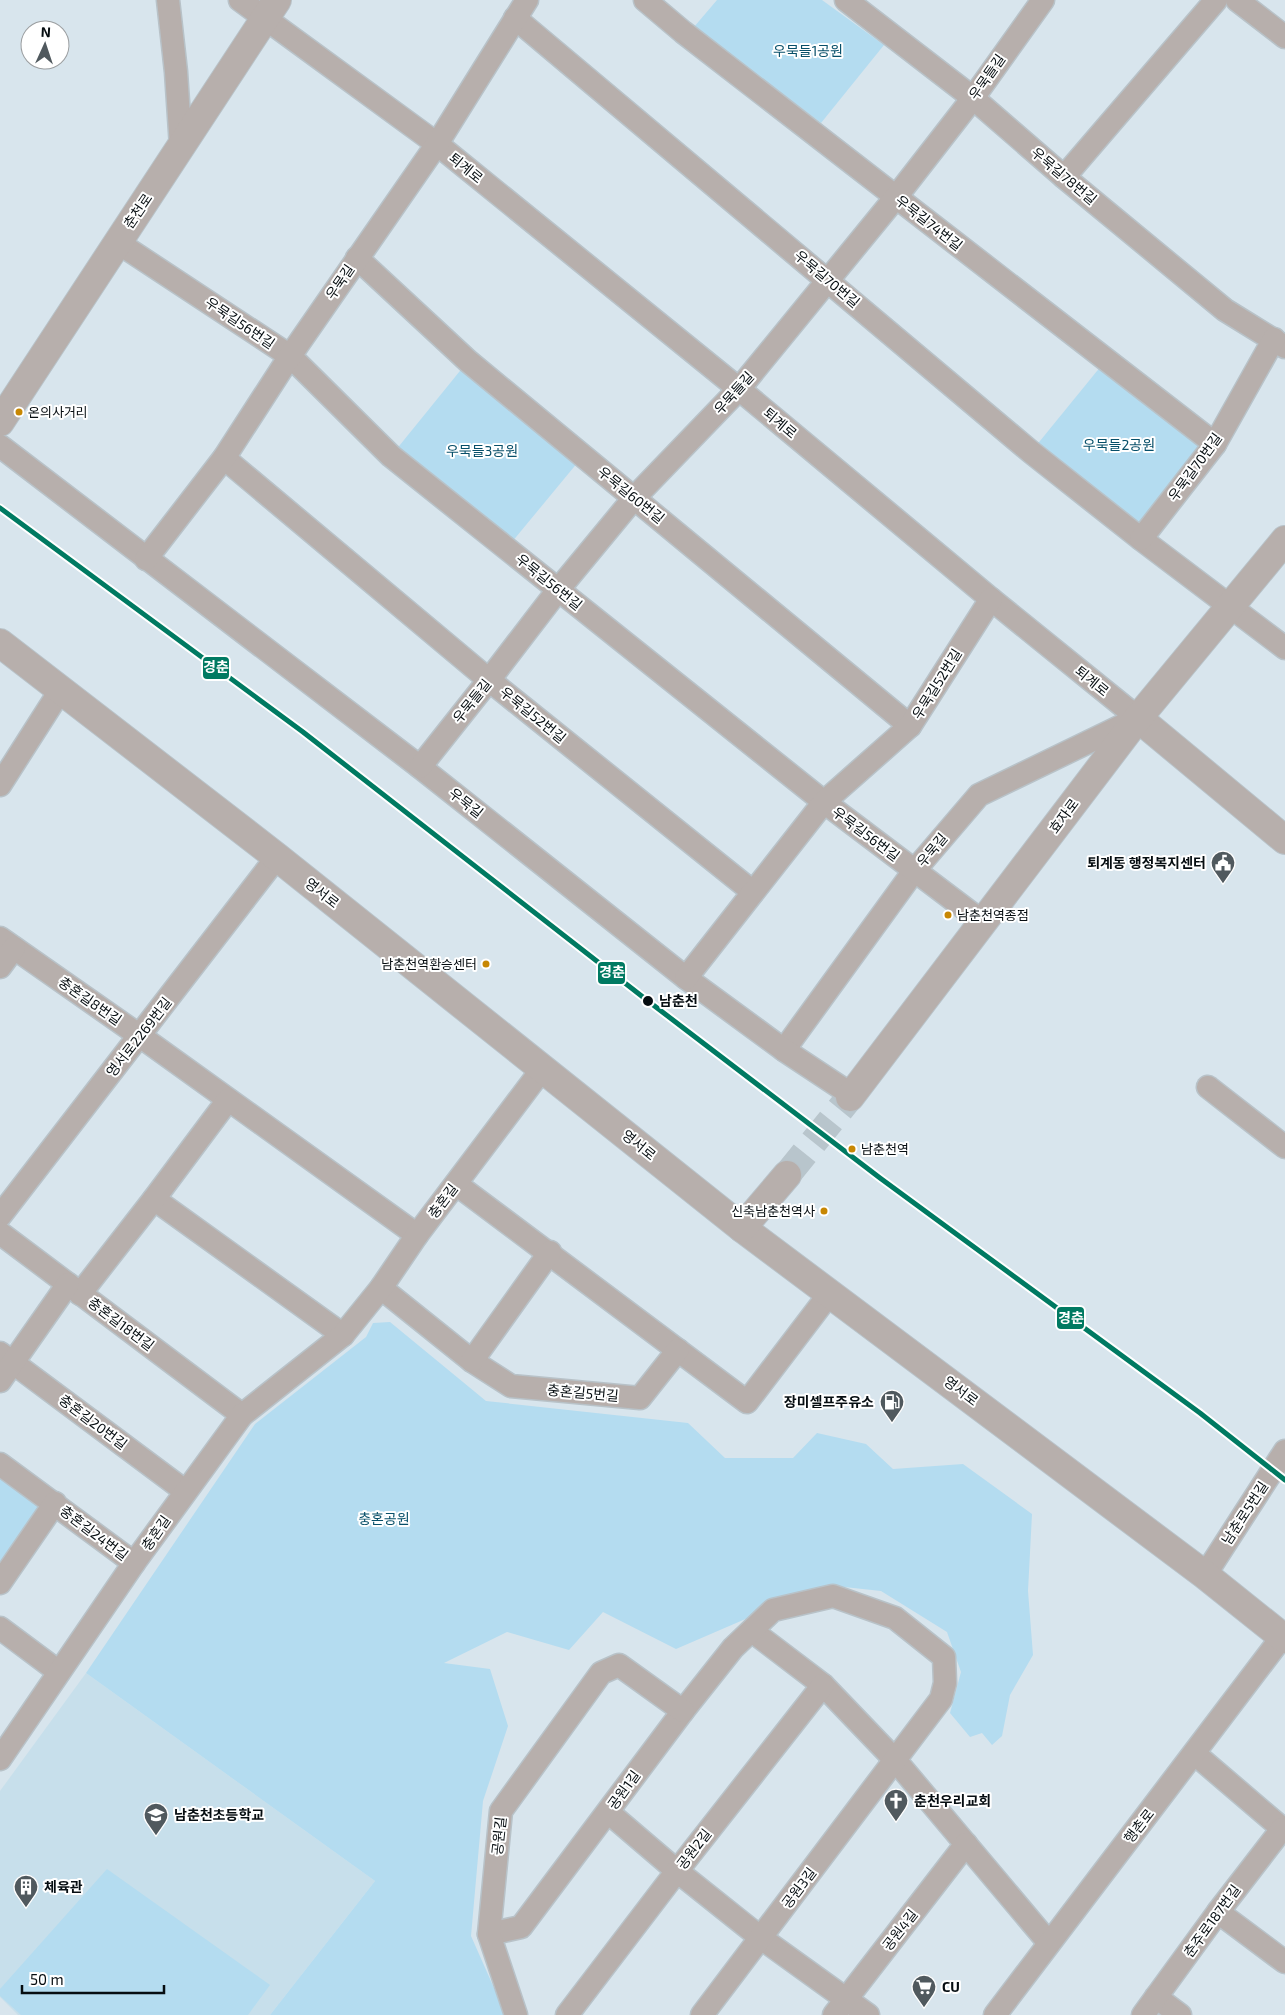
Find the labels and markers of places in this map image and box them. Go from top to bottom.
place label: 온의사거리 [28,404,88,420]
marker: 온의사거리 [14,407,24,417]
public building icon: 퇴계동 행정복지센터 [1210,850,1236,884]
place label: 퇴계동 행정복지센터 [1087,854,1206,871]
place label: 남춘천역종점 [957,907,1029,923]
marker: 남춘천역종점 [943,910,953,920]
place label: 남춘천역환승센터 [381,956,477,972]
marker: 남춘천역환승센터 [481,959,491,969]
place label: 남춘천 [659,992,698,1009]
marker: 남춘천 [641,994,655,1008]
place label: 남춘천역 [861,1141,909,1157]
marker: 남춘천역 [847,1144,857,1154]
place label: 신축남춘천역사 [731,1203,815,1219]
marker: 신축남춘천역사 [819,1206,829,1216]
fuel station icon: 장미셀프주유소 [879,1389,905,1423]
place label: 장미셀프주유소 [784,1393,874,1410]
church icon: 춘천우리교회 [883,1788,909,1822]
place label: 춘천우리교회 [914,1792,991,1809]
school or university icon: 남춘천초등학교 [143,1802,169,1836]
place label: 남춘천초등학교 [174,1806,264,1823]
building icon: 체육관 [13,1874,39,1908]
place label: 체육관 [44,1878,83,1895]
supermarket icon: CU [911,1974,937,2008]
place label: CU [942,1978,960,1995]

